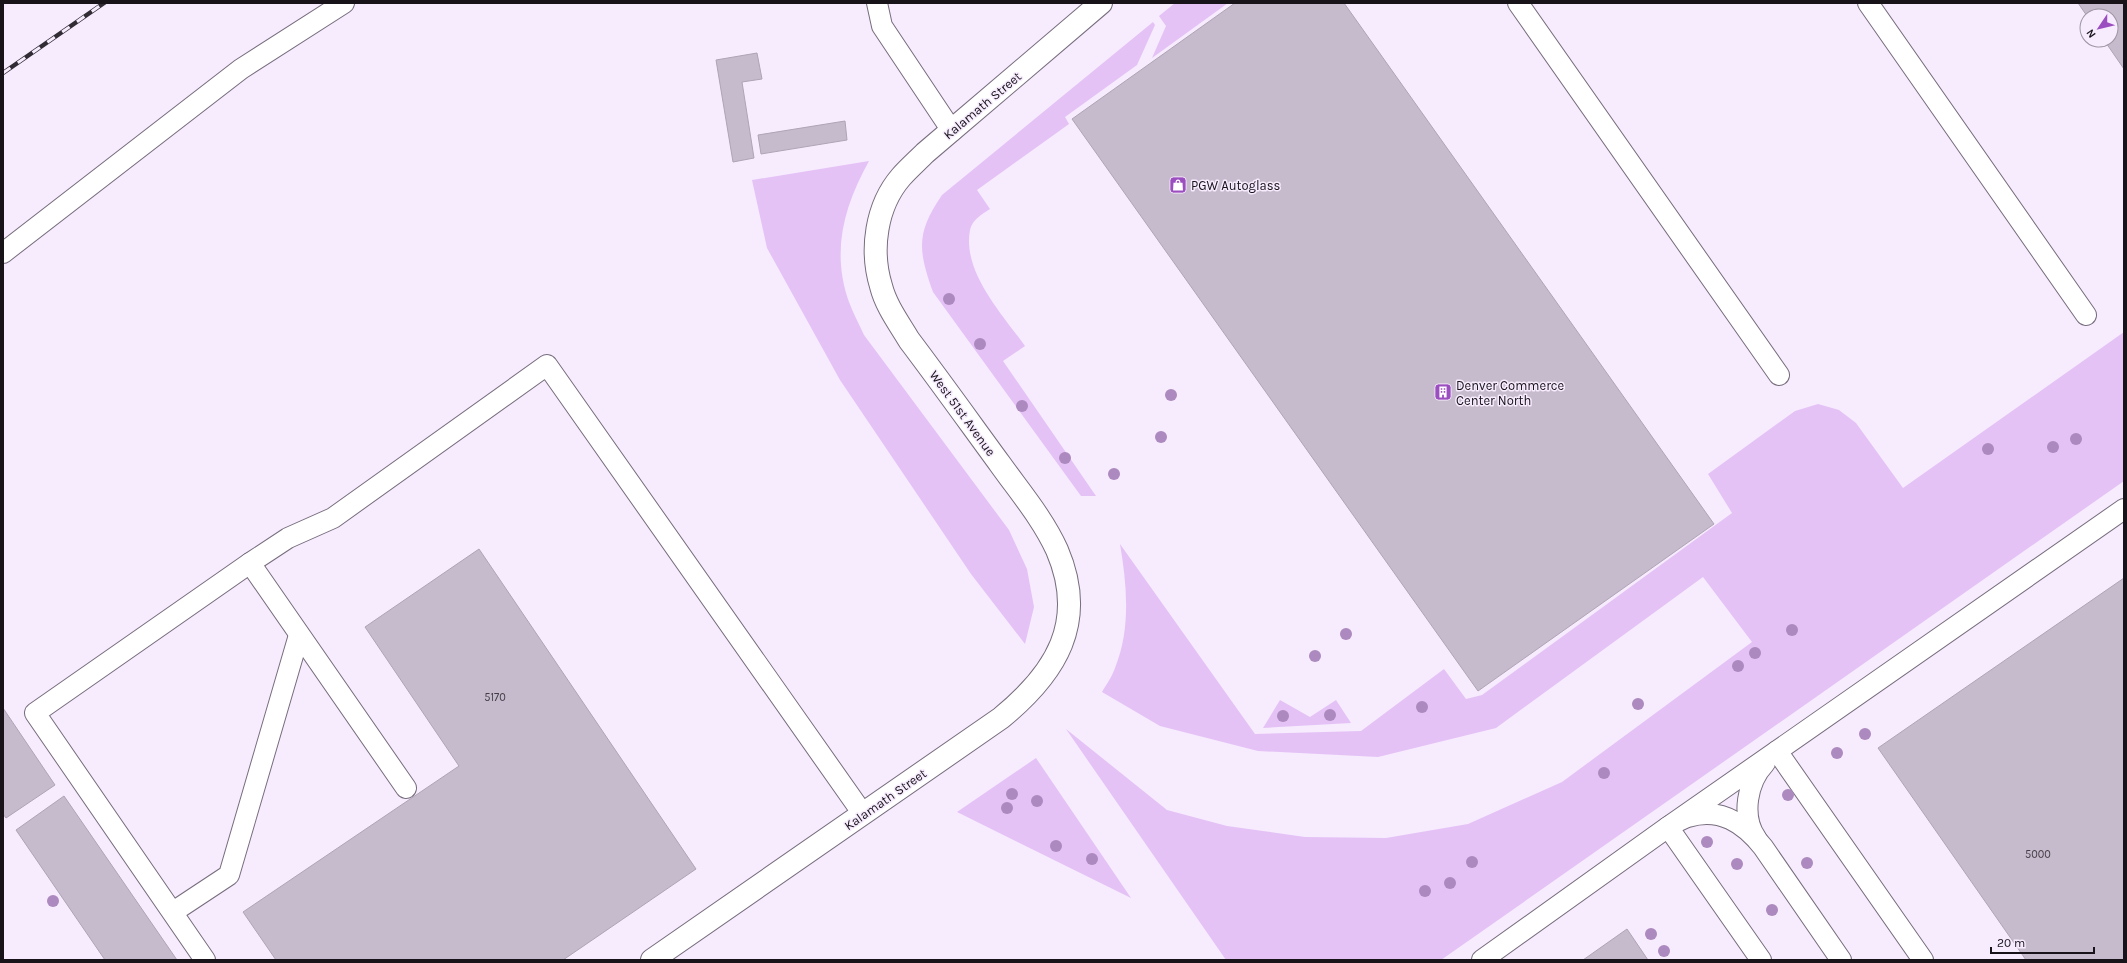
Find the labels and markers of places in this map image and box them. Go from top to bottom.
shop icon: PGW Autoglass [1168,175,1188,195]
place label: PGW Autoglass [1191,178,1281,193]
place label: Denver Commerce Center North [1456,378,1565,408]
building icon: Denver Commerce Center North [1433,382,1453,402]

